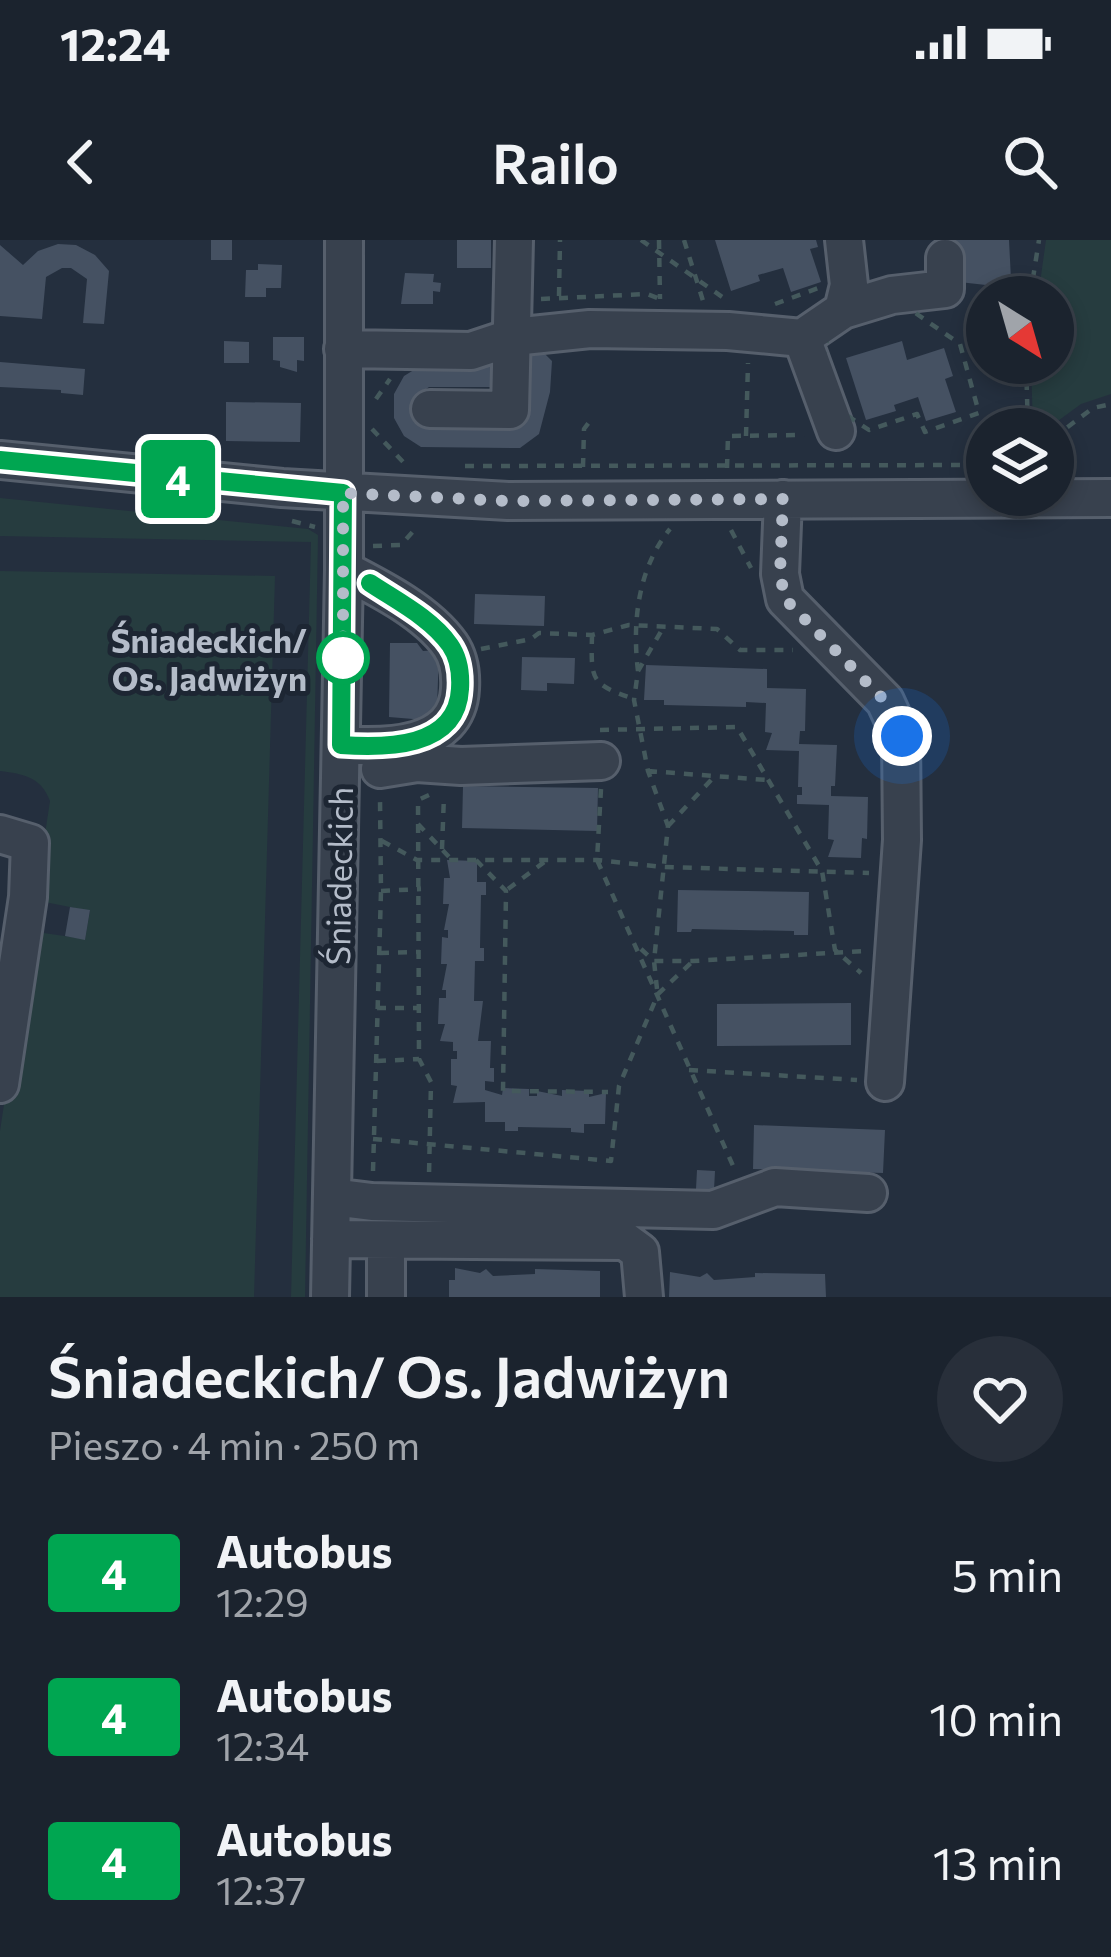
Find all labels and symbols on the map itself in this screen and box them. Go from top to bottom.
north arrow [966,276,1074,384]
line badge: 4 [139,440,217,518]
place label: Śniadeckich/ Os. Jadwiżyn [111,619,307,698]
marker: Śniadeckich/ Os. Jadwiżyn [318,633,368,683]
your location [872,706,932,766]
street label: Śniadeckich [316,786,360,966]

